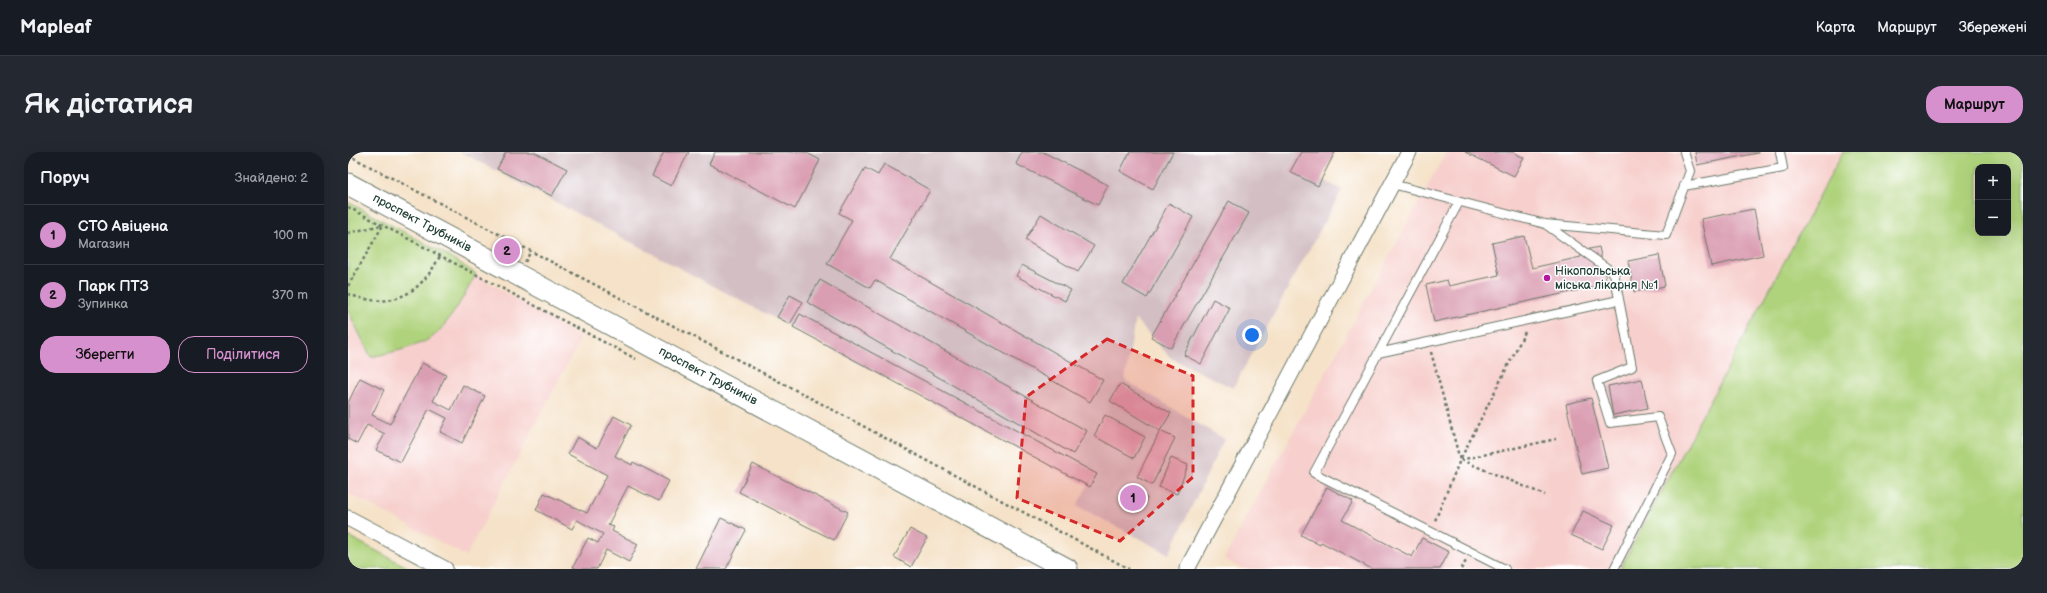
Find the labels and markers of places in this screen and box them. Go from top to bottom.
pin: 2 [494,236,520,266]
place label: Нікопольська міська лікарня №1 [1555,264,1658,293]
marker: Нікопольська міська лікарня №1 [1542,273,1552,283]
pin: 1 [1120,483,1146,513]

